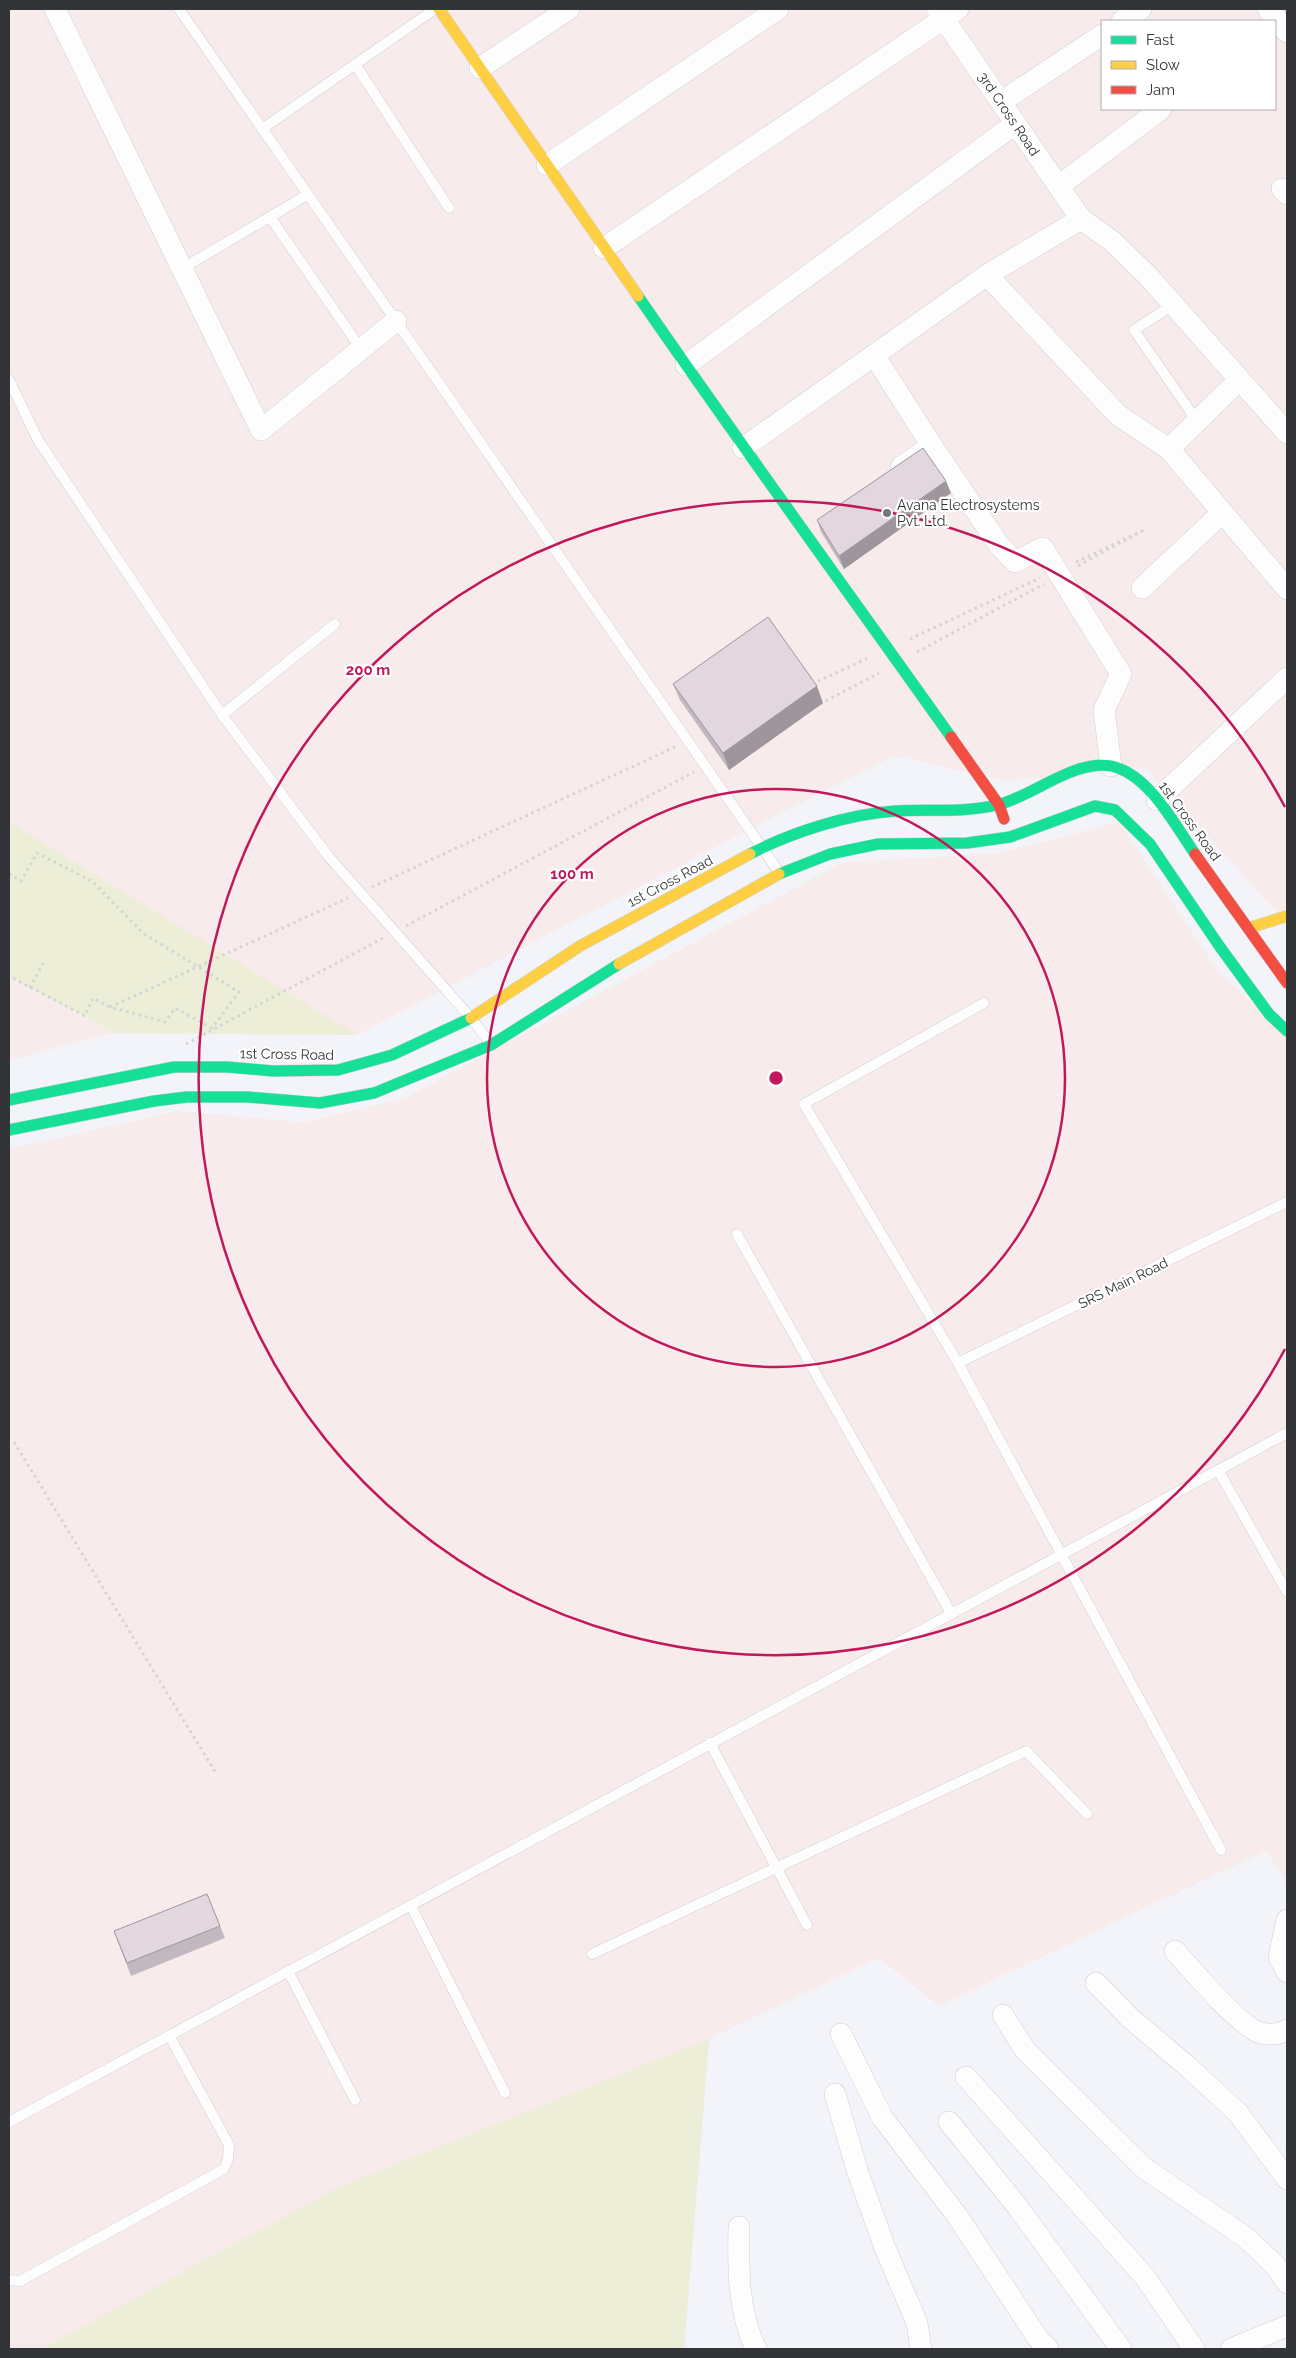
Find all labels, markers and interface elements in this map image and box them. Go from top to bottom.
legend [1101,20,1276,110]
text: Fast [1146,31,1174,49]
text: Slow [1146,56,1180,74]
street label: 3rd Cross Road [975,69,1043,159]
text: Jam [1146,81,1175,99]
place label: Avana Electrosystems Pvt. Ltd. [897,497,1040,529]
marker: Avana Electrosystems Pvt. Ltd. [881,507,893,519]
text: 200 m [346,661,390,679]
street label: 1st Cross Road [1156,778,1224,864]
street label: 1st Cross Road [625,852,715,910]
text: 100 m [550,865,594,883]
street label: 1st Cross Road [240,1045,334,1063]
centre of rings [767,1069,785,1087]
street label: SRS Main Road [1075,1254,1171,1312]

